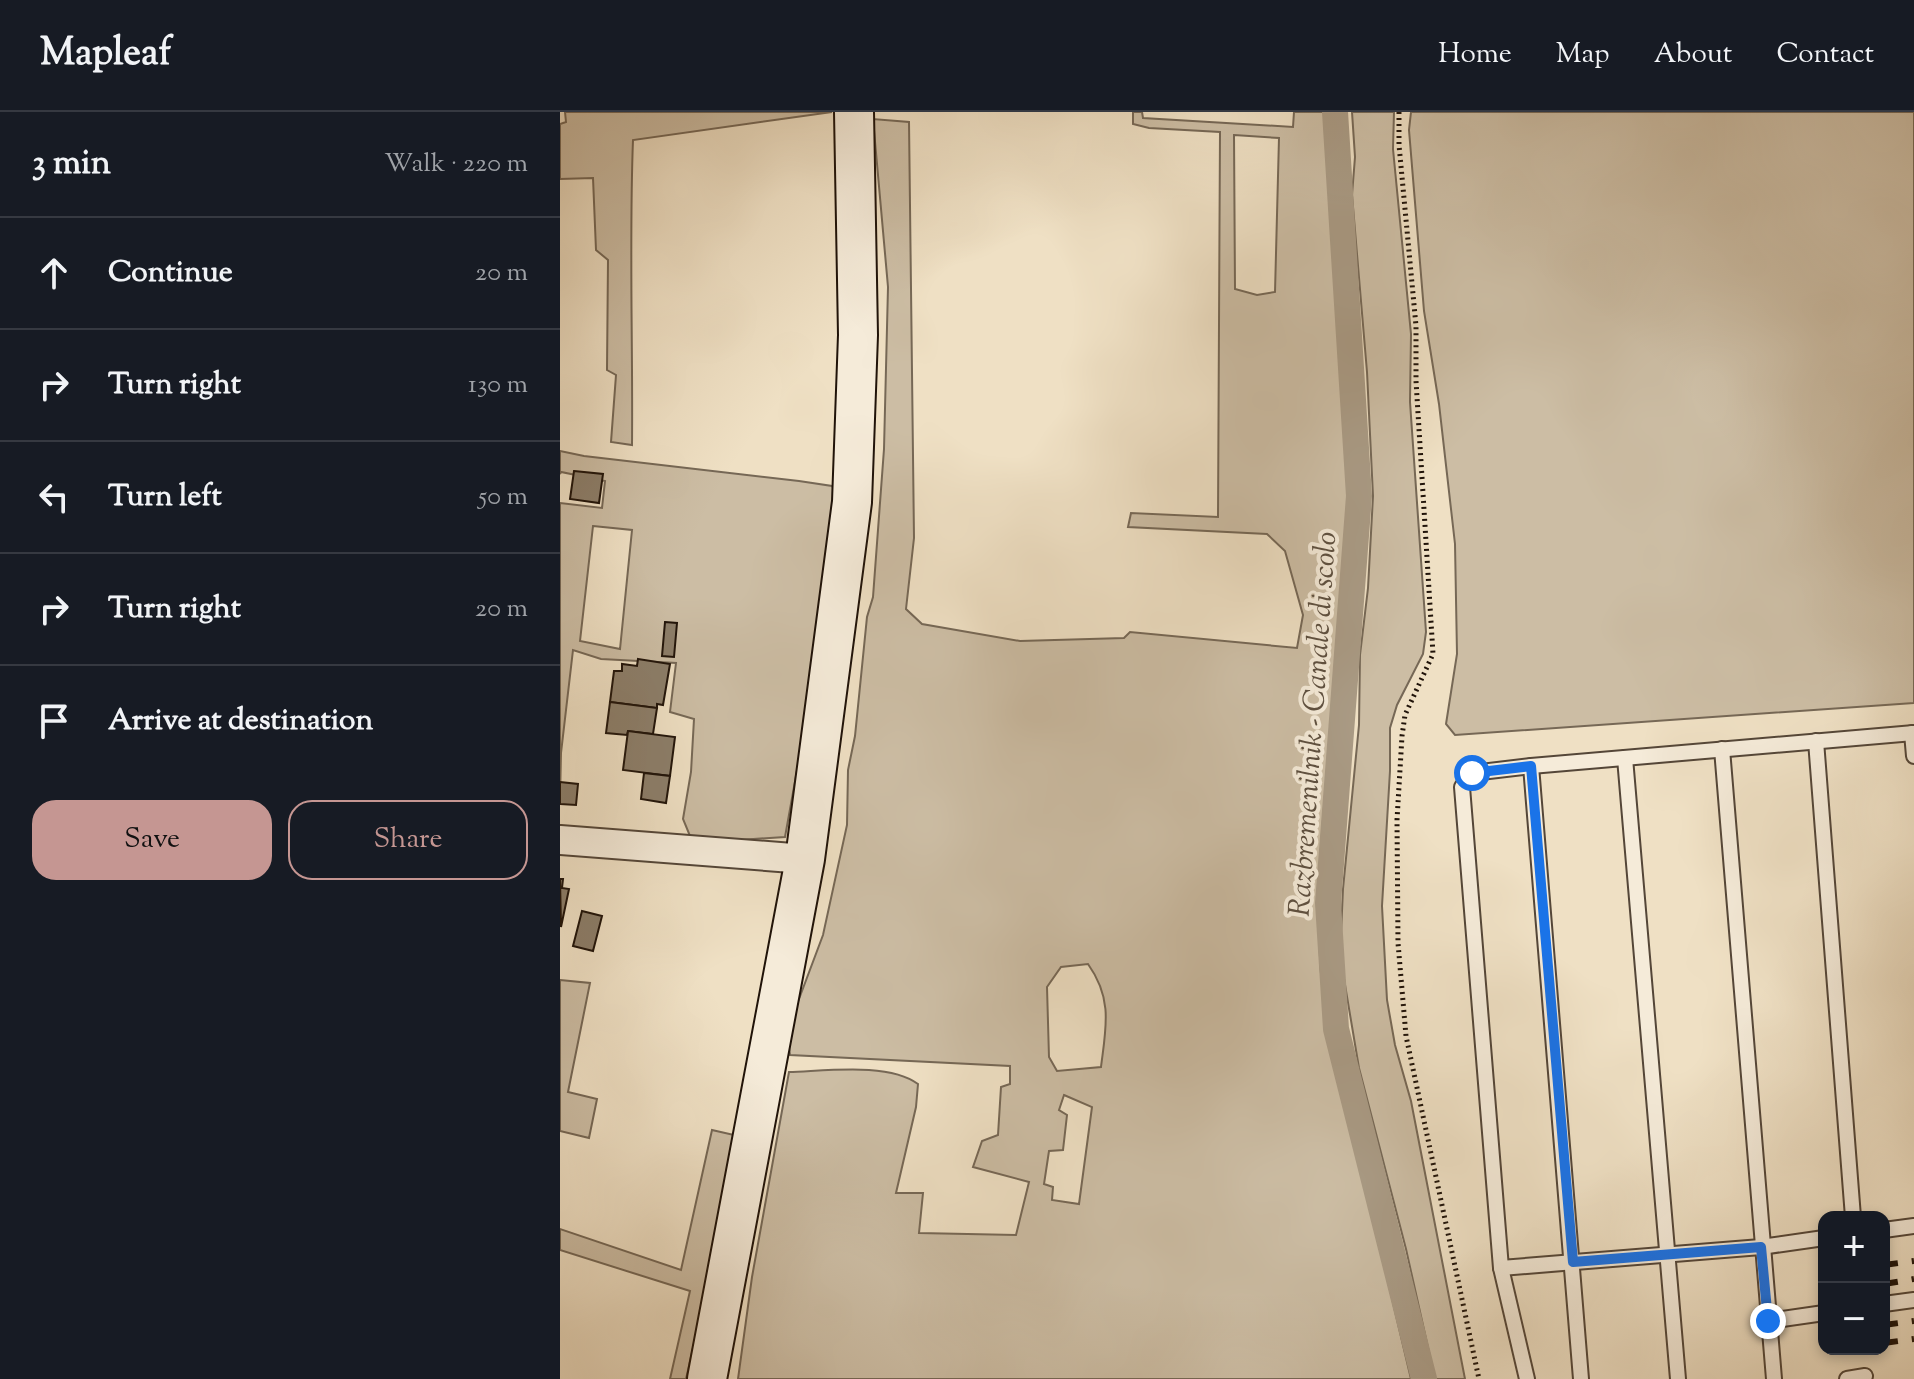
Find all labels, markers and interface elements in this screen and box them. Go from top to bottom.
text: Mapleaf [40,28,172,82]
text: Home [1438,35,1512,75]
text: Map [1556,35,1610,75]
text: About [1654,35,1732,75]
text: Contact [1776,35,1874,75]
text: 3 min [32,140,111,189]
text: Walk · 220 m [384,146,528,183]
icon: ahead [32,251,76,295]
text: Continue [108,252,233,295]
text: 20 m [475,255,528,292]
icon: right [32,363,76,407]
text: Turn right [108,364,241,407]
text: 130 m [468,367,528,404]
icon: left [32,475,76,519]
text: Turn left [108,476,222,519]
text: 50 m [478,479,528,516]
water label: Razbremenilnik - Canale di scolo [1280,530,1349,918]
icon: right [32,587,76,631]
text: Turn right [108,588,241,631]
text: 20 m [475,591,528,628]
icon: arrive [32,699,76,743]
text: Arrive at destination [108,700,373,743]
route start [1454,755,1490,791]
button: Save [32,800,272,880]
button: Share [288,800,528,880]
map controls [1818,1211,1890,1355]
button: + [1818,1211,1890,1283]
button: − [1818,1283,1890,1355]
route end [1750,1303,1786,1339]

